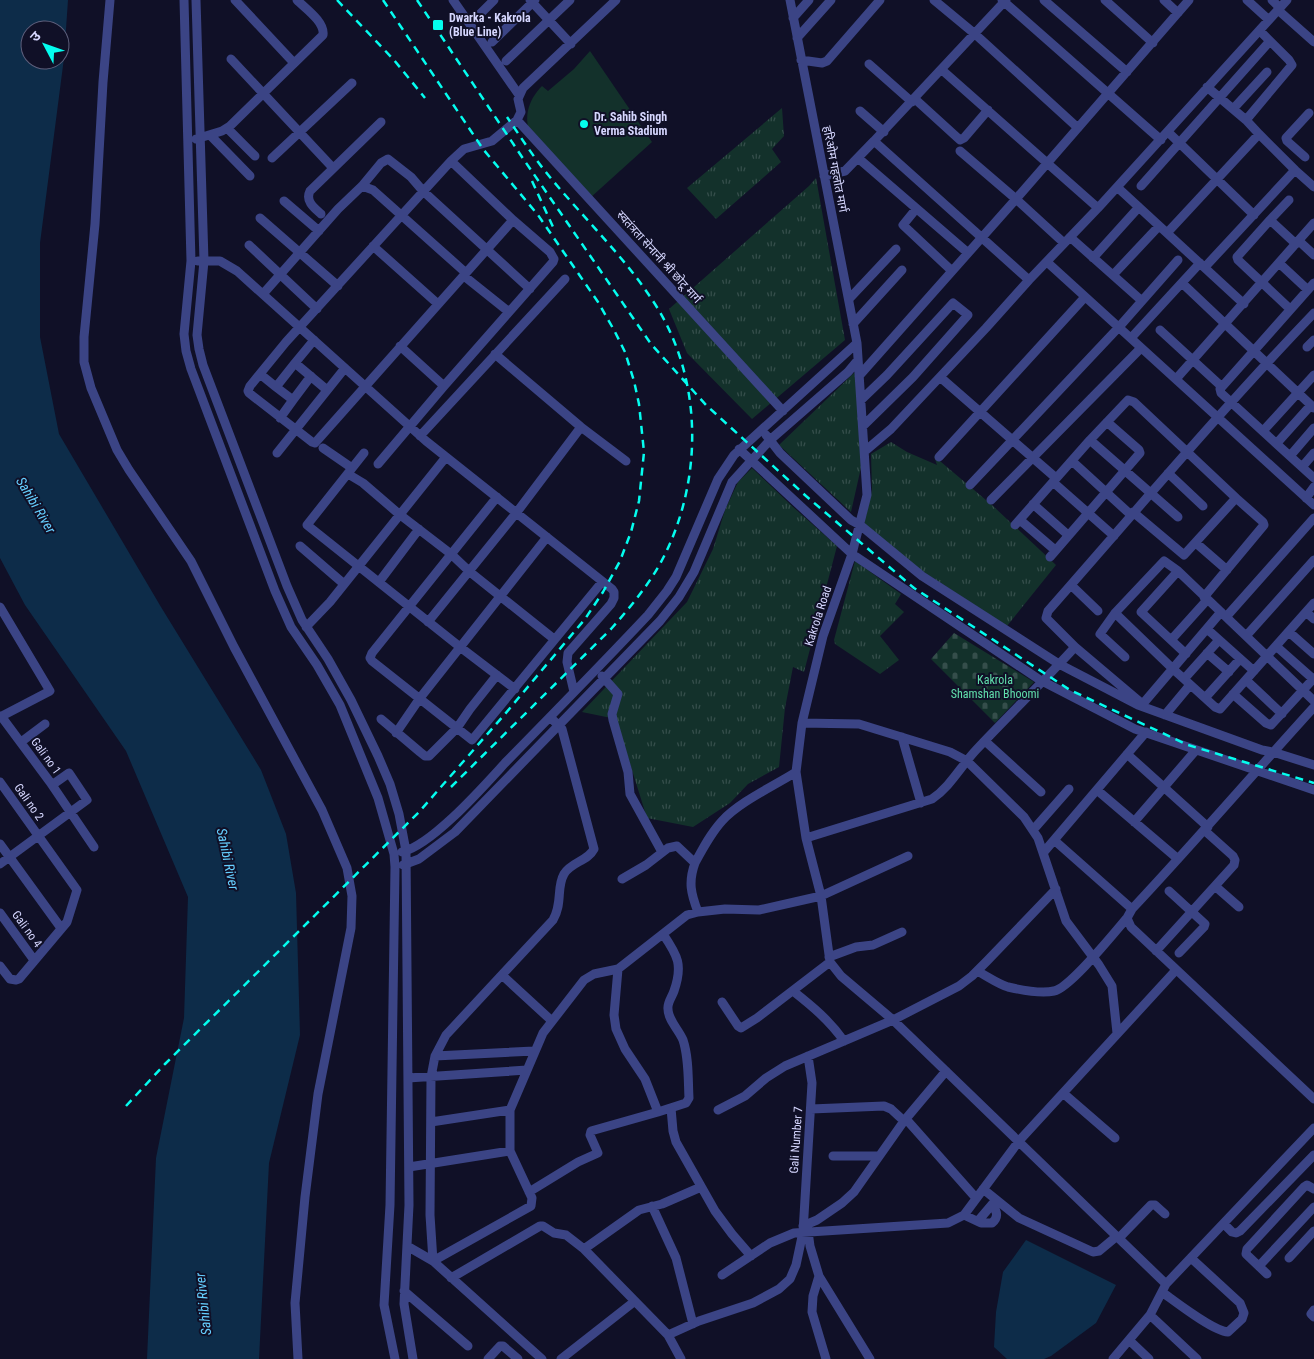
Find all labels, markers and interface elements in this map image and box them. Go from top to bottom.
place label: Dwarka - Kakrola (Blue Line) [449,11,531,39]
marker: Dwarka - Kakrola (Blue Line) [431,18,445,32]
north arrow [20,20,70,70]
text: उ [26,28,44,45]
place label: Dr. Sahib Singh Verma Stadium [594,110,667,138]
marker: Dr. Sahib Singh Verma Stadium [578,118,590,130]
street label: हरिओम गहलोत मार्ग [820,124,851,214]
street label: स्वतंत्रता सेनानी श्री छोटू मार्ग [613,207,706,308]
water label: Sahibi River [13,474,59,537]
street label: Kakrola Road [802,584,834,648]
park label: Kakrola Shamshan Bhoomi [951,673,1039,701]
street label: Gali no 1 [28,735,64,777]
street label: Gali no 2 [11,781,47,823]
water label: Sahibi River [214,827,243,892]
street label: Gali no 4 [9,908,45,950]
street label: Gali Number 7 [787,1106,805,1174]
water label: Sahibi River [192,1271,214,1336]

